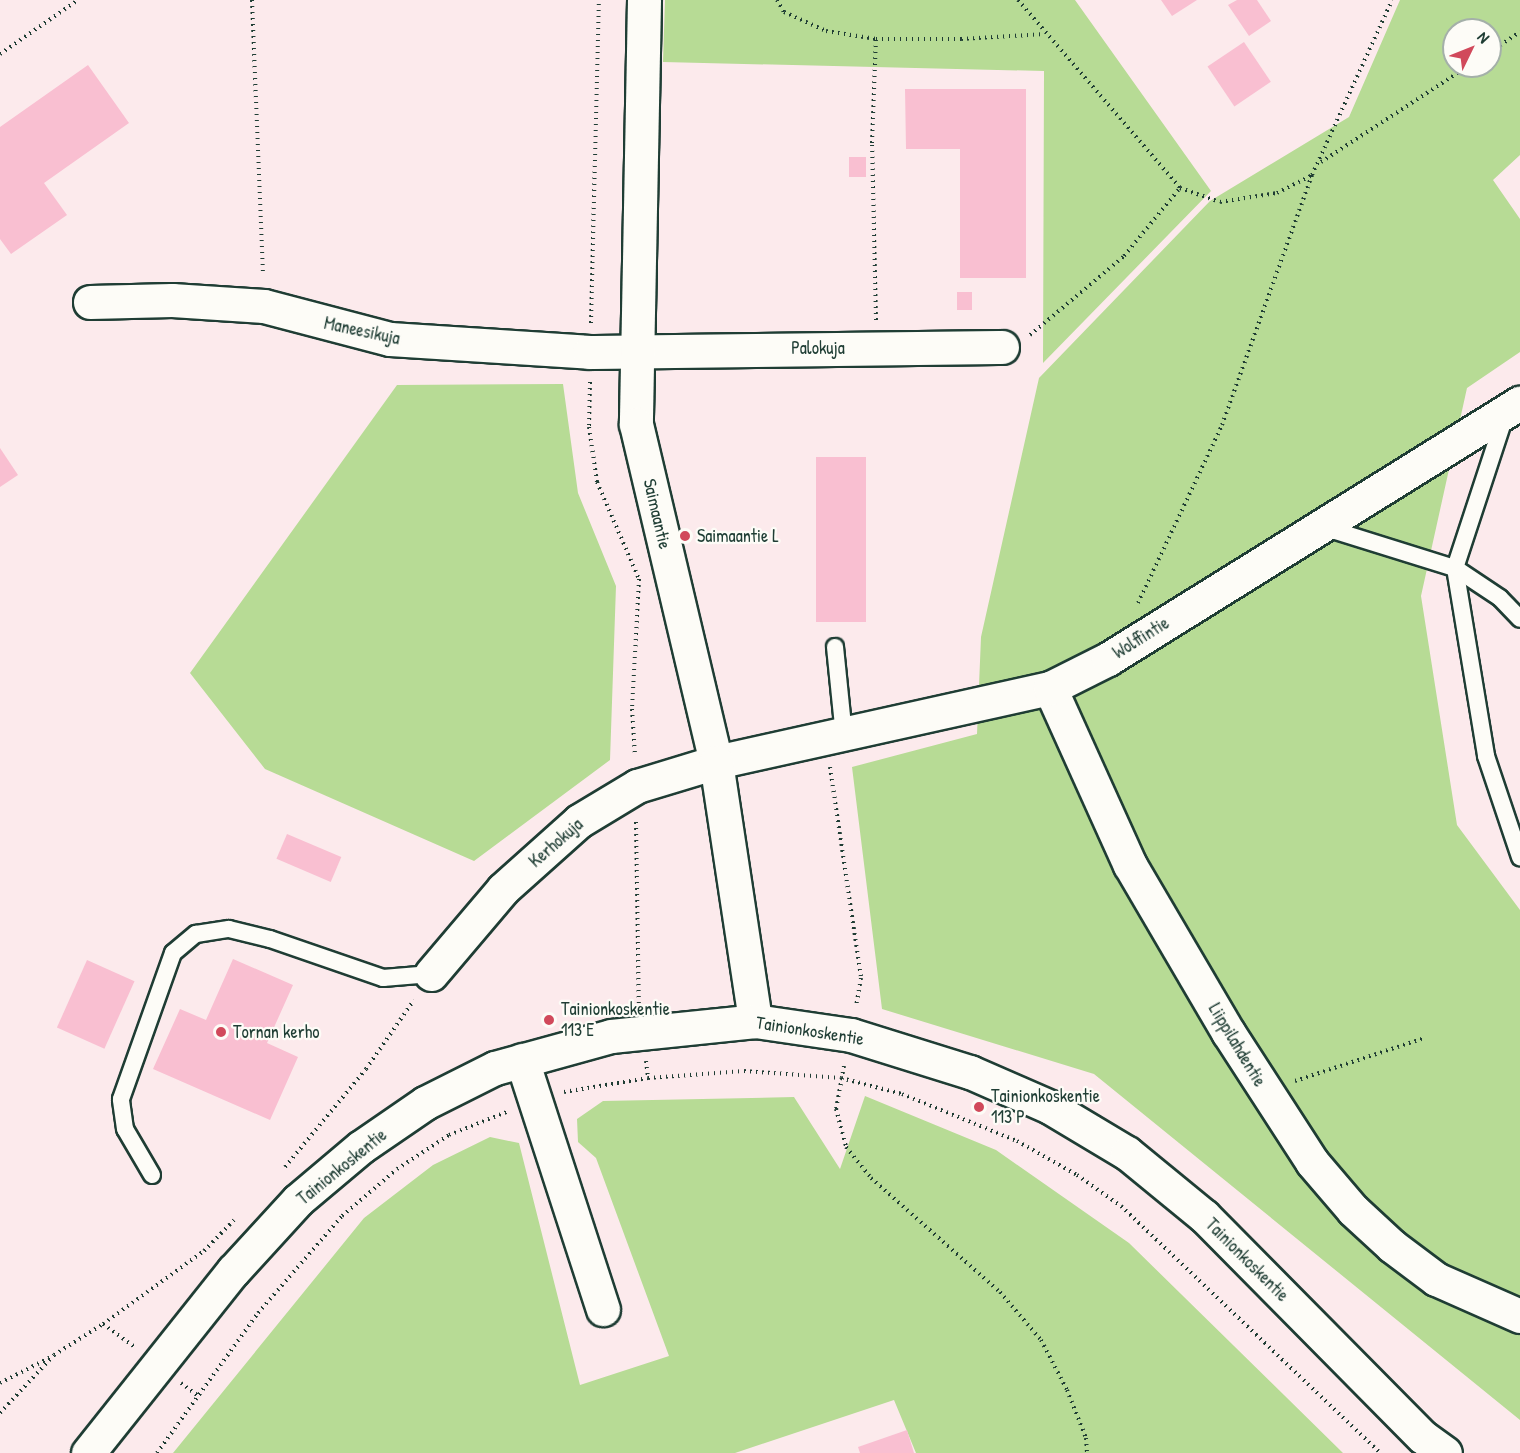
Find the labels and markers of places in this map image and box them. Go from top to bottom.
place label: Saimaantie L [697,525,779,547]
marker: Saimaantie L [678,529,692,543]
place label: Tainionkoskentie 113 E [561,999,670,1042]
marker: Tainionkoskentie 113 E [542,1013,556,1027]
place label: Tornan kerho [233,1021,319,1043]
marker: Tornan kerho [214,1025,228,1039]
place label: Tainionkoskentie 113 P [991,1086,1100,1128]
marker: Tainionkoskentie 113 P [972,1100,986,1114]

